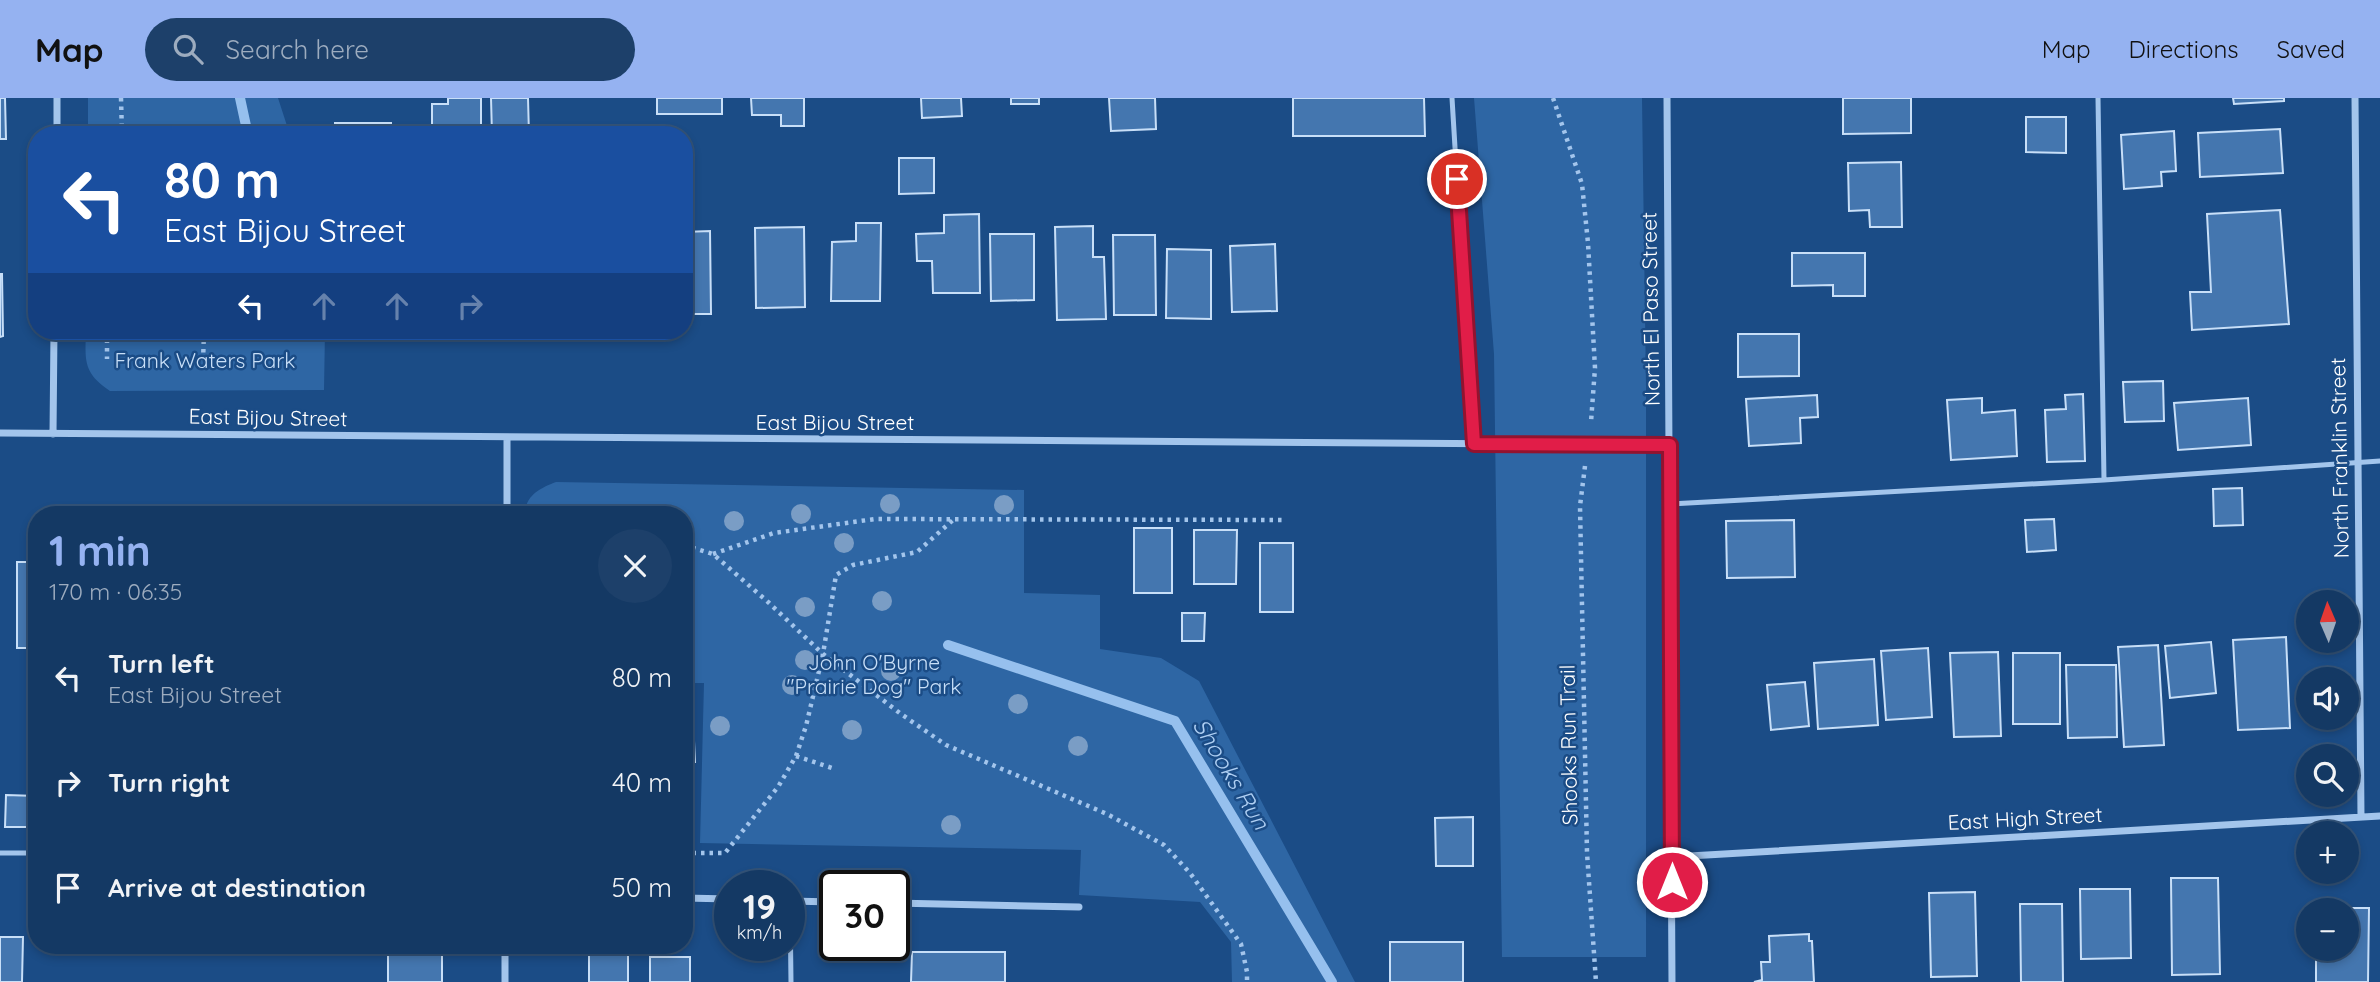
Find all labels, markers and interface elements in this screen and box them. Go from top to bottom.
search box [145,18,635,81]
text: Map [35,29,103,70]
icon: search [169,30,207,68]
text: Search here [225,33,369,66]
text: Map [2042,34,2091,64]
text: Directions [2129,34,2239,64]
text: Saved [2277,34,2345,64]
text: 80 m [164,149,280,210]
pin [1427,149,1487,209]
icon: left [49,154,140,245]
icon: arrive [1438,160,1476,198]
text: East Bijou Street [164,210,406,250]
street label: North El Paso Street [1635,212,1665,406]
icon: left [232,287,270,325]
icon: ahead [305,287,343,325]
icon: ahead [378,287,416,325]
icon: right [451,287,489,325]
park label: Frank Waters Park [114,347,296,373]
street label: North Franklin Street [2324,357,2354,559]
street label: East Bijou Street [188,403,348,431]
street label: East Bijou Street [756,409,914,435]
text: 1 min [49,524,151,577]
button: close [598,529,672,603]
text: 170 m · 06:35 [49,577,182,606]
north arrow [2296,590,2359,653]
map controls [2296,590,2359,961]
text: Turn left [108,647,215,680]
park label: John O'Byrne "Prairie Dog" Park [786,649,962,699]
icon: left [49,659,87,697]
text: 80 m [612,661,672,694]
street label: Shooks Run Trail [1554,664,1582,826]
button: sound [2296,667,2359,730]
text: East Bijou Street [108,680,282,709]
water label: Shooks Run [1187,713,1276,835]
button: search [2296,744,2359,807]
icon: right [49,764,87,802]
text: Turn right [108,766,230,799]
text: 40 m [612,766,672,799]
street label: East High Street [1947,801,2103,835]
button: + [2296,821,2359,884]
position arrow [1635,845,1709,919]
icon: arrive [49,869,87,907]
speed limit sign: 30 [819,870,910,961]
text: Arrive at destination [108,871,366,904]
text: 50 m [612,871,672,904]
text: 19 [743,884,776,928]
button: − [2296,898,2359,961]
text: km/h [737,921,782,944]

